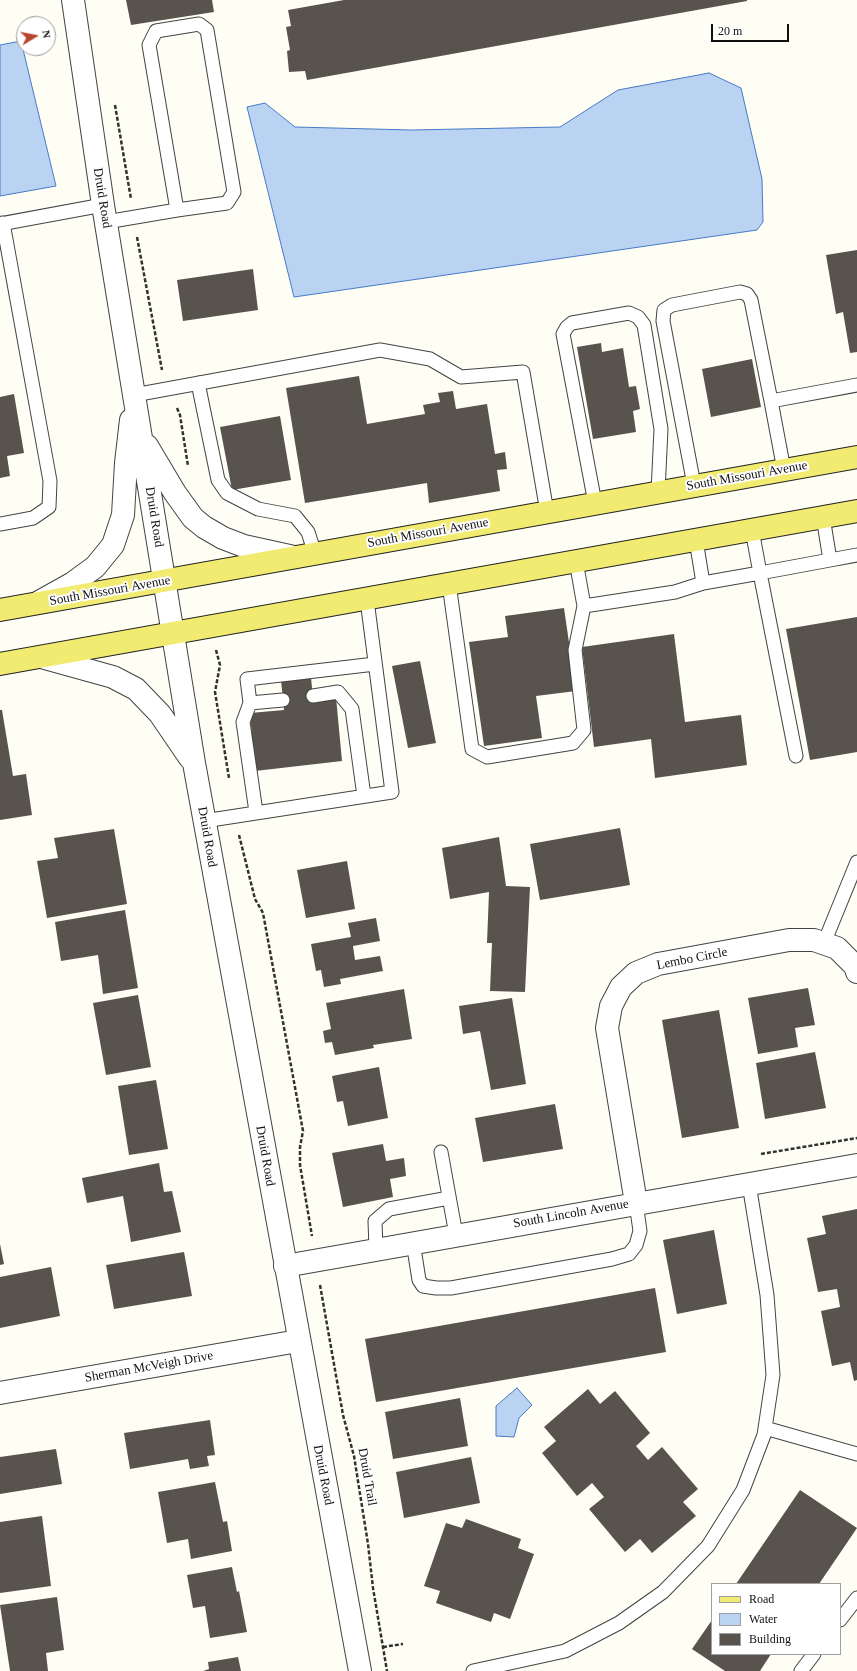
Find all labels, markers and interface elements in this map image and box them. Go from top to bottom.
north arrow [16,16,56,56]
scale bar [713,16,791,42]
text: 20 m [718,24,742,38]
text: N [40,29,53,39]
street label: Druid Road [90,167,114,229]
street label: South Missouri Avenue [685,458,809,494]
street label: Druid Road [142,486,166,548]
street label: South Missouri Avenue [366,515,490,551]
street label: South Missouri Avenue [48,573,172,609]
street label: Druid Road [194,806,220,868]
street label: Lembo Circle [655,944,729,974]
street label: Druid Road [252,1125,278,1187]
street label: South Lincoln Avenue [512,1196,630,1232]
street label: Sherman McVeigh Drive [84,1348,214,1386]
street label: Druid Road [310,1444,336,1506]
street label: Druid Trail [354,1447,380,1507]
legend [711,1583,841,1655]
text: Road [749,1592,774,1606]
text: Water [749,1612,777,1626]
text: Building [749,1632,791,1646]

